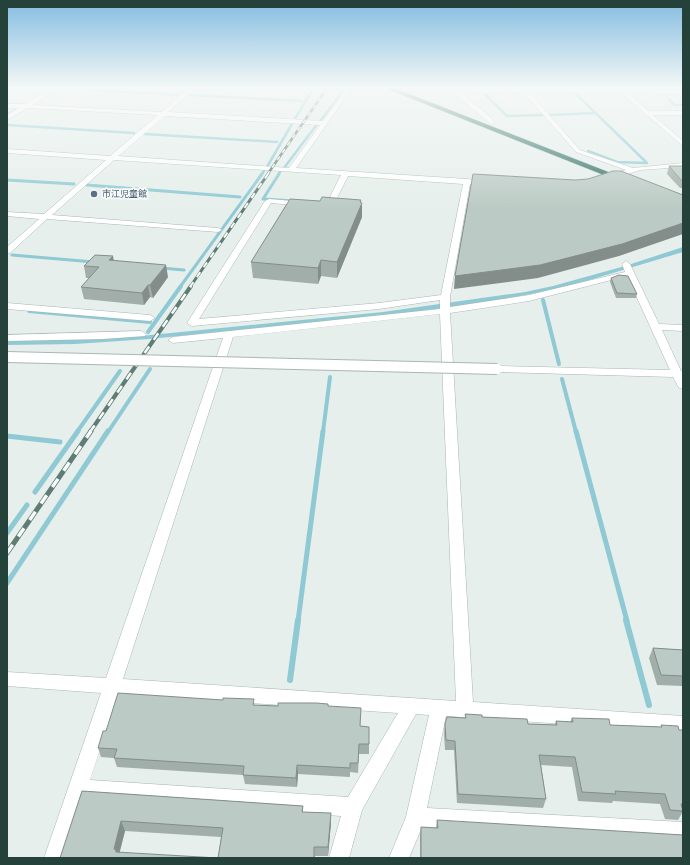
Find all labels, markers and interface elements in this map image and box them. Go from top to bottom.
place label: 市江児童館 [102,188,147,200]
marker: 市江児童館 [89,189,99,199]

